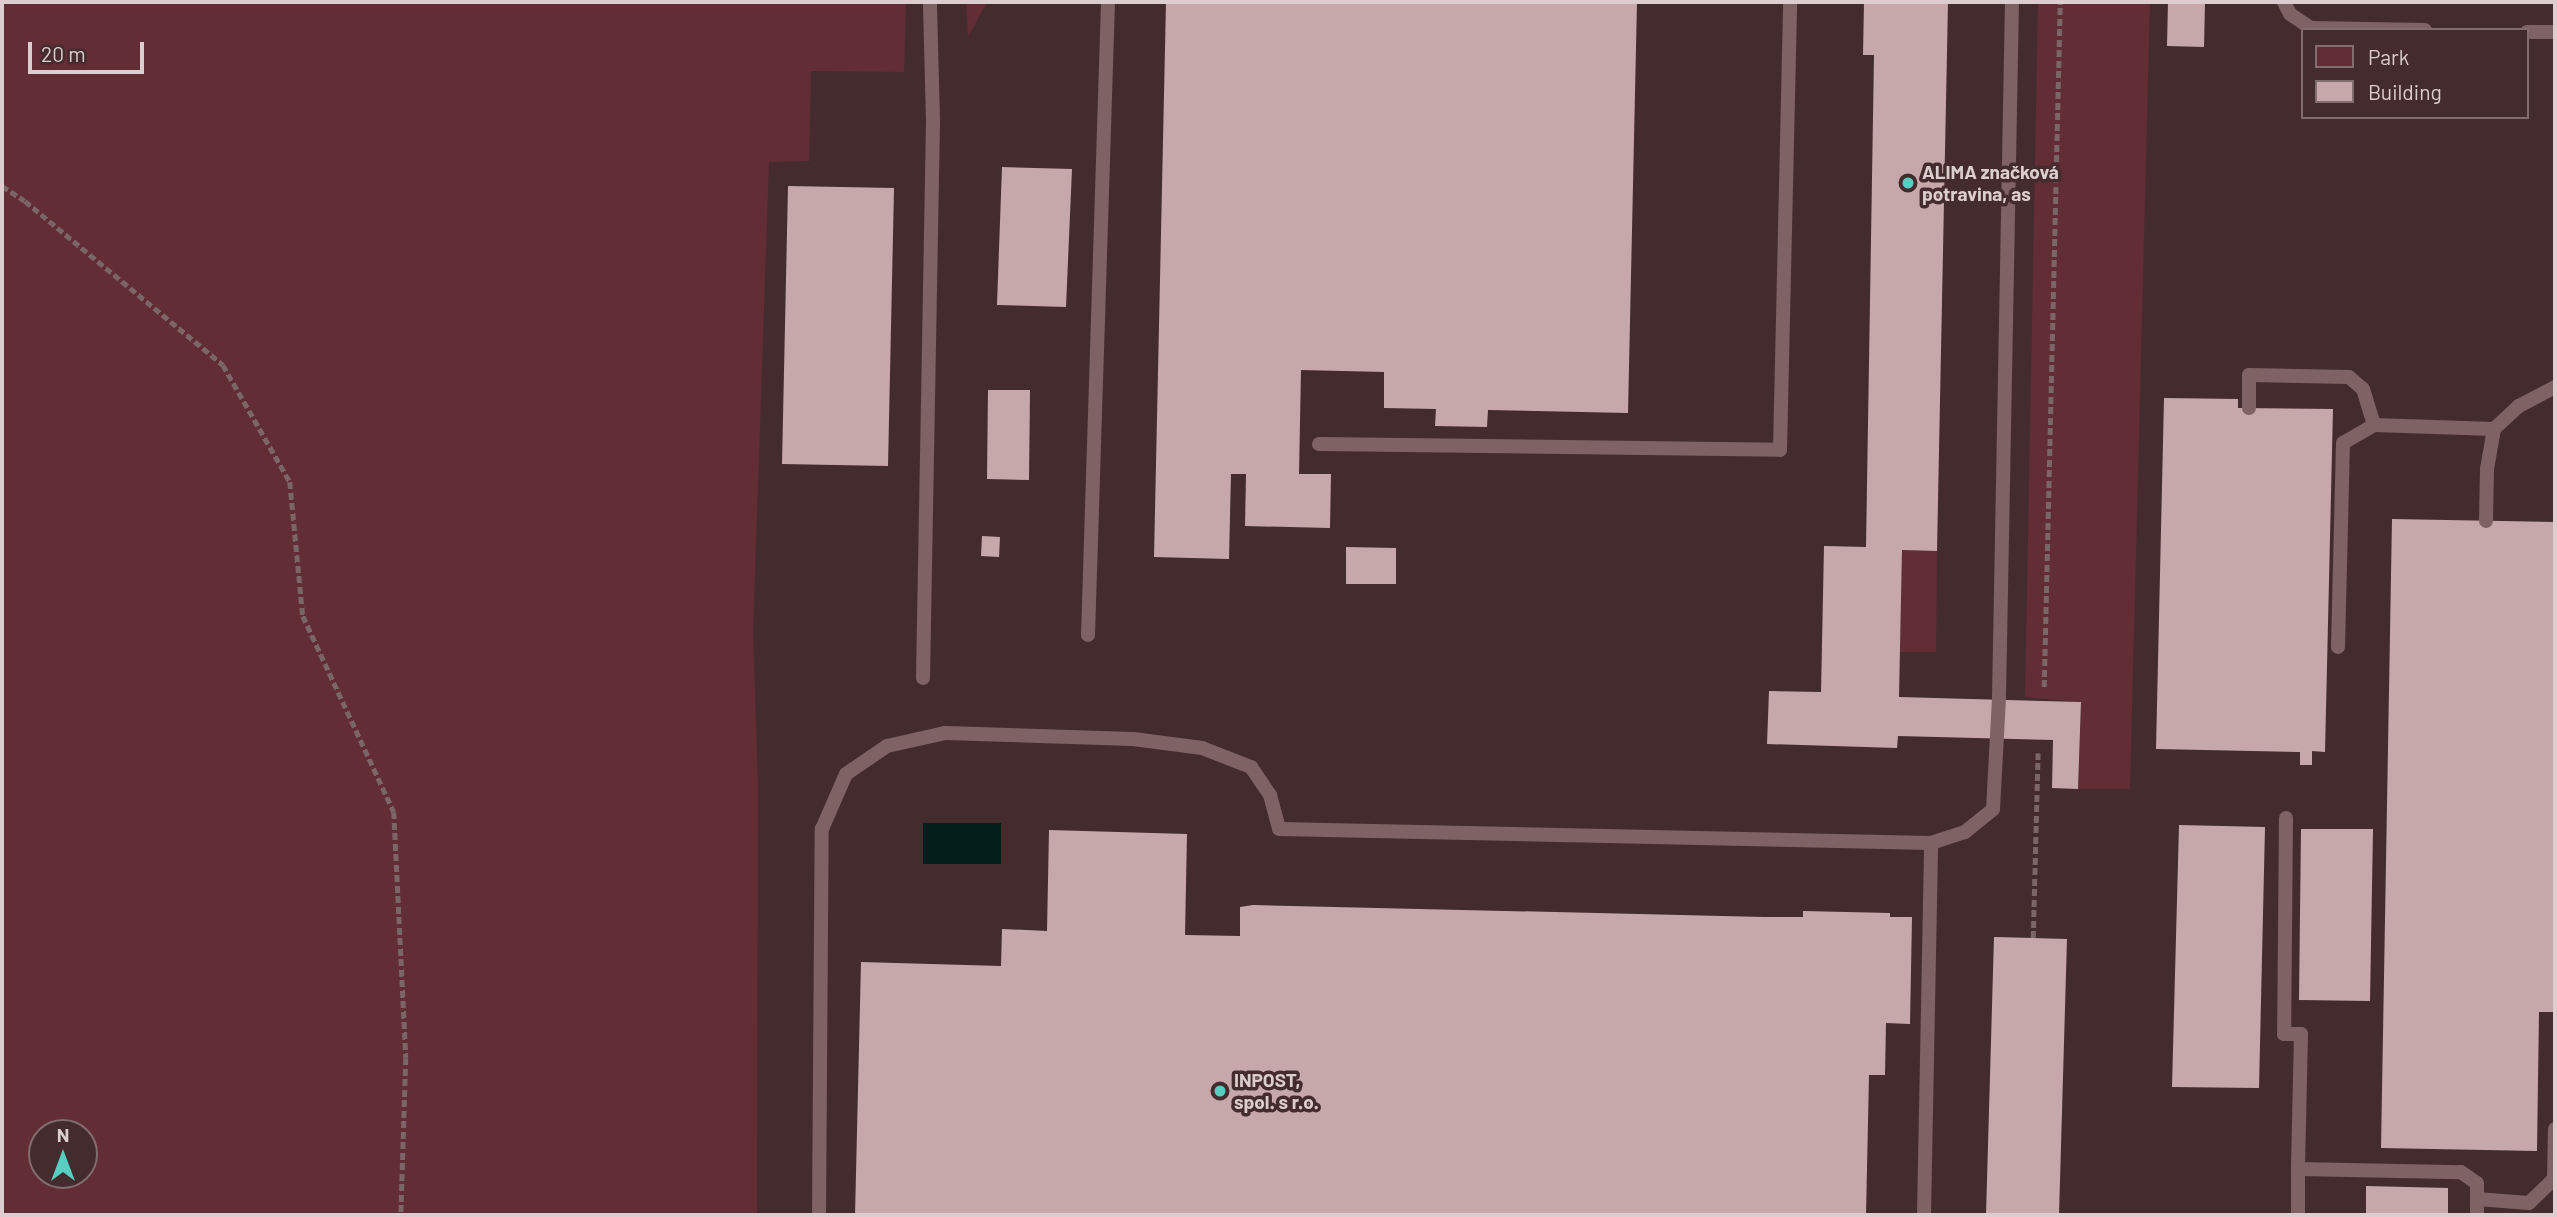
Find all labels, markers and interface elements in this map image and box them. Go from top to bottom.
scale bar [32,28,147,72]
legend [2302,28,2529,119]
text: 20 m [41,41,86,66]
text: Park [2368,44,2409,69]
text: Building [2368,79,2442,104]
place label: ALIMA značková potravina, as [1922,161,2059,205]
marker: ALIMA značková potravina, as [1900,175,1916,191]
place label: INPOST, spol. s r.o. [1234,1069,1319,1113]
marker: INPOST, spol. s r.o. [1212,1083,1228,1099]
north arrow [28,1119,98,1189]
text: N [57,1123,69,1146]

